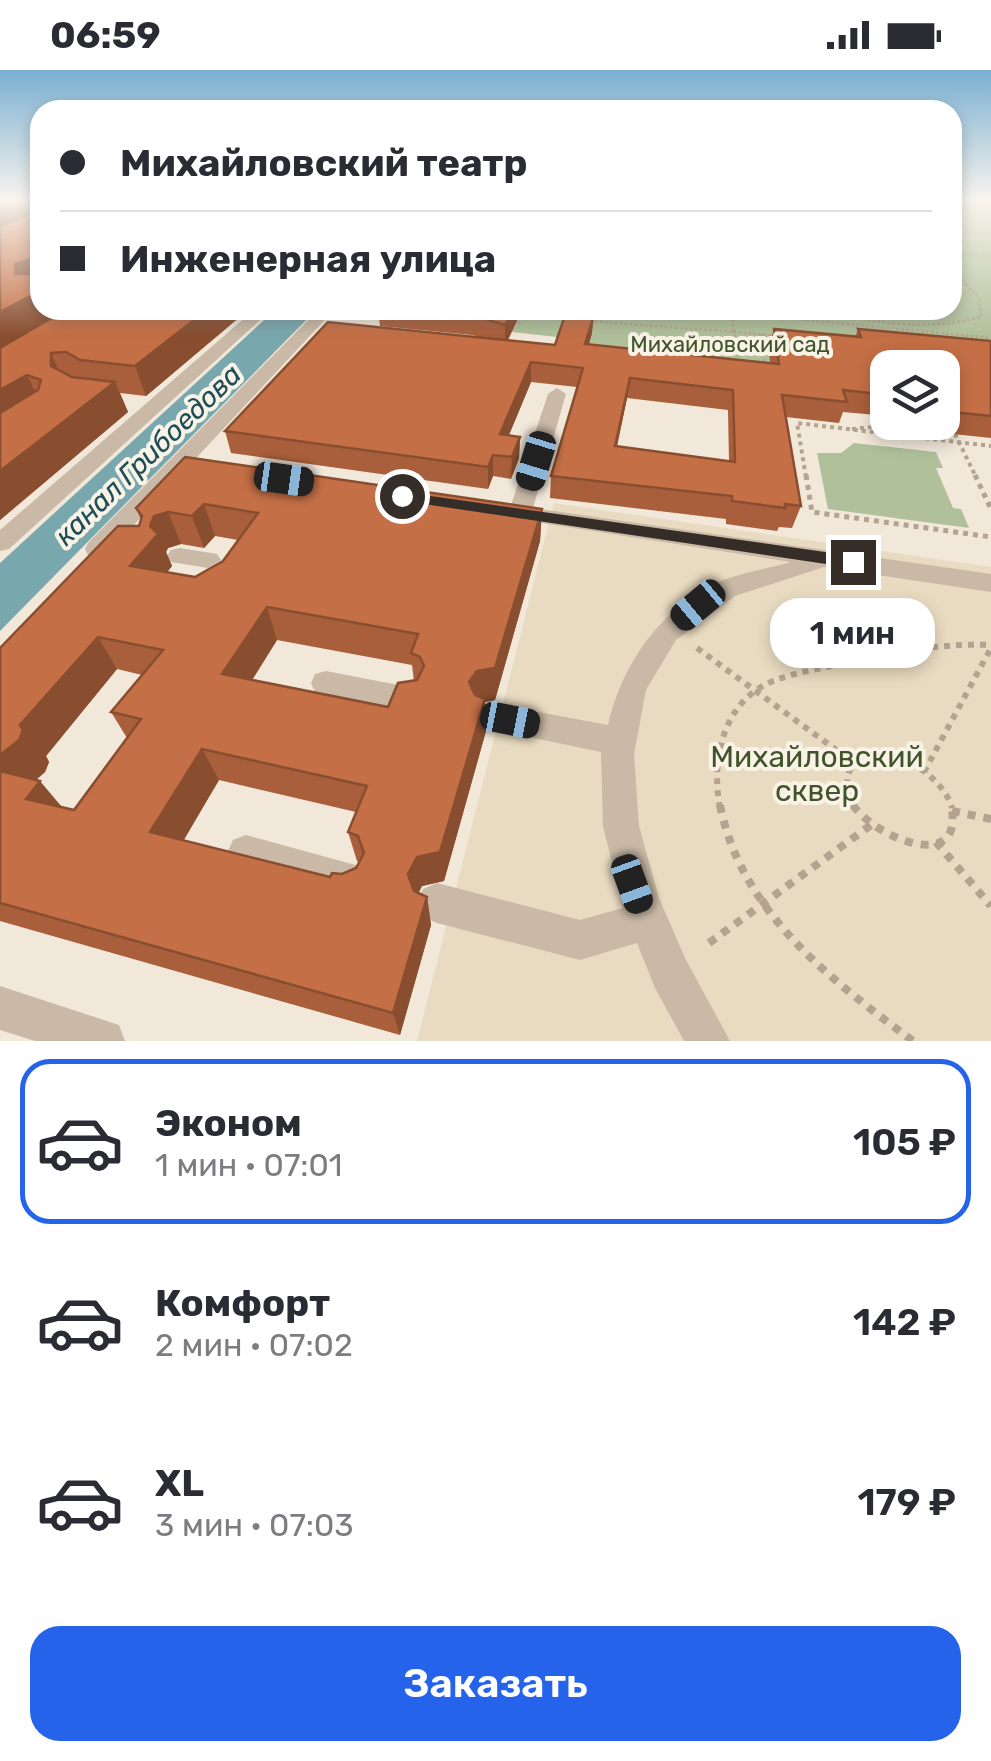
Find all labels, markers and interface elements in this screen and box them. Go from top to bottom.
text: 06:59 [50,12,161,58]
text: Михайловский театр [120,140,527,186]
text: Инженерная улица [120,236,496,282]
park label: Михайловский сад [630,331,830,358]
map controls [870,350,960,440]
button: layers [870,350,960,440]
water label: канал Грибоедова [48,358,248,552]
car [513,428,559,494]
car [252,460,316,498]
route start [380,474,425,519]
route end [831,540,876,585]
car [665,574,731,636]
callout: 1 мин [770,597,936,667]
text: 1 мин [810,614,895,652]
car [478,700,542,740]
park label: Михайловский сквер [710,739,924,809]
car [608,851,656,917]
icon: car [35,1097,125,1187]
text: Эконом [155,1100,302,1146]
text: 105 ₽ [853,1119,956,1165]
text: 1 мин · 07:01 [155,1146,343,1184]
icon: car [35,1277,125,1367]
text: Комфорт [155,1280,330,1326]
text: 142 ₽ [853,1299,956,1345]
text: 2 мин · 07:02 [155,1326,353,1364]
icon: car [35,1457,125,1547]
text: XL [155,1460,204,1506]
text: 179 ₽ [857,1479,956,1525]
text: 3 мин · 07:03 [155,1506,354,1544]
button: Заказать [30,1626,961,1741]

